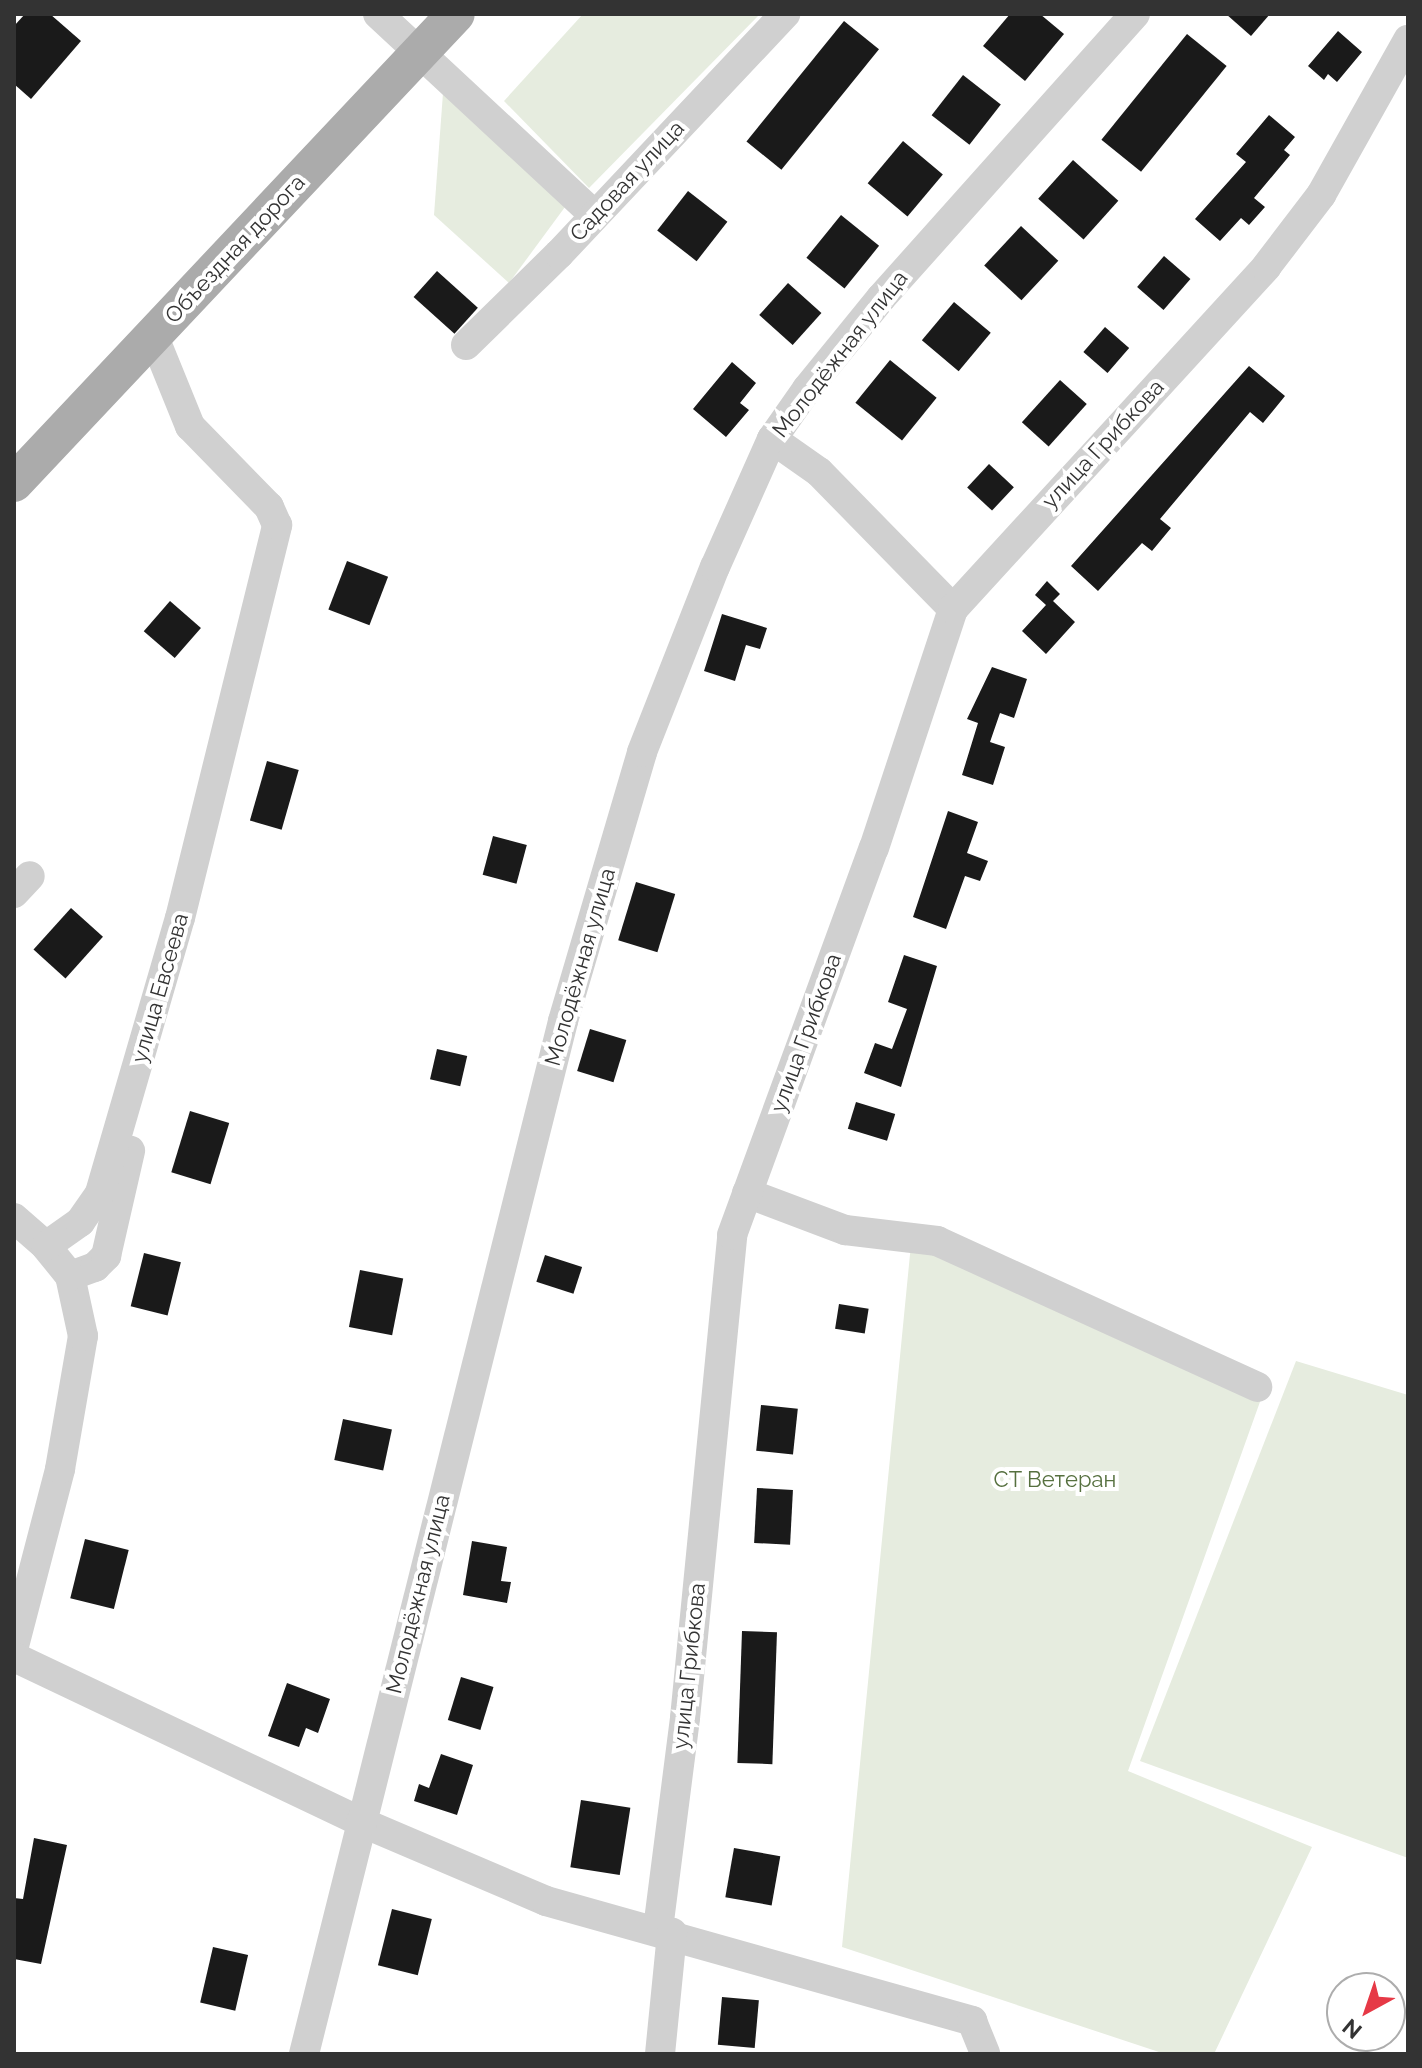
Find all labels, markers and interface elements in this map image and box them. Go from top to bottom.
street label: Садовая улица [564,115,690,247]
street label: Объездная дорога [159,169,311,329]
street label: Молодёжная улица [767,265,913,443]
street label: улица Грибкова [1036,374,1170,514]
street label: Молодёжная улица [539,865,621,1069]
street label: улица Евсеева [126,910,194,1066]
street label: улица Грибкова [765,950,847,1116]
park label: СТ Ветеран [993,1467,1117,1493]
street label: Молодёжная улица [380,1491,456,1697]
street label: улица Грибкова [667,1582,711,1750]
north arrow [1326,1972,1406,2052]
text: N [1337,2014,1367,2044]

